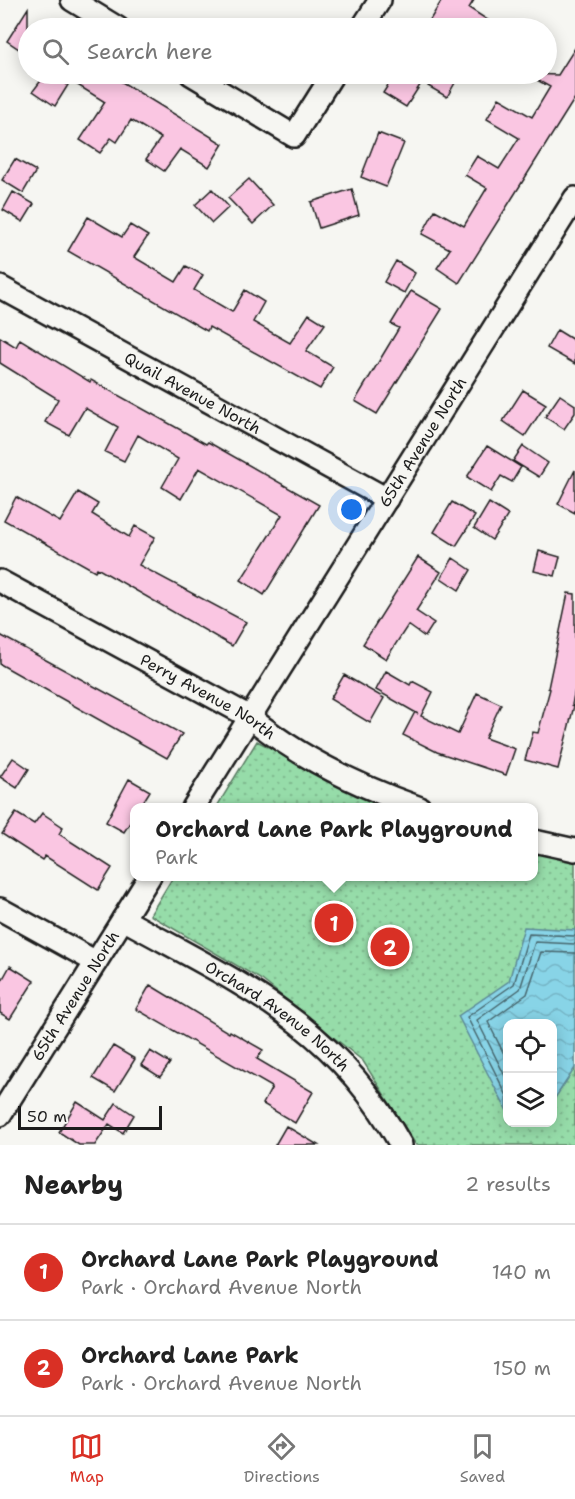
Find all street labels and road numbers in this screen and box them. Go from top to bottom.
street label: Quail Avenue North [121,347,265,439]
street label: 65th Avenue North [374,373,471,511]
street label: Perry Avenue North [136,649,280,744]
street label: 65th Avenue North [27,927,124,1065]
street label: Orchard Avenue North [201,956,354,1076]

